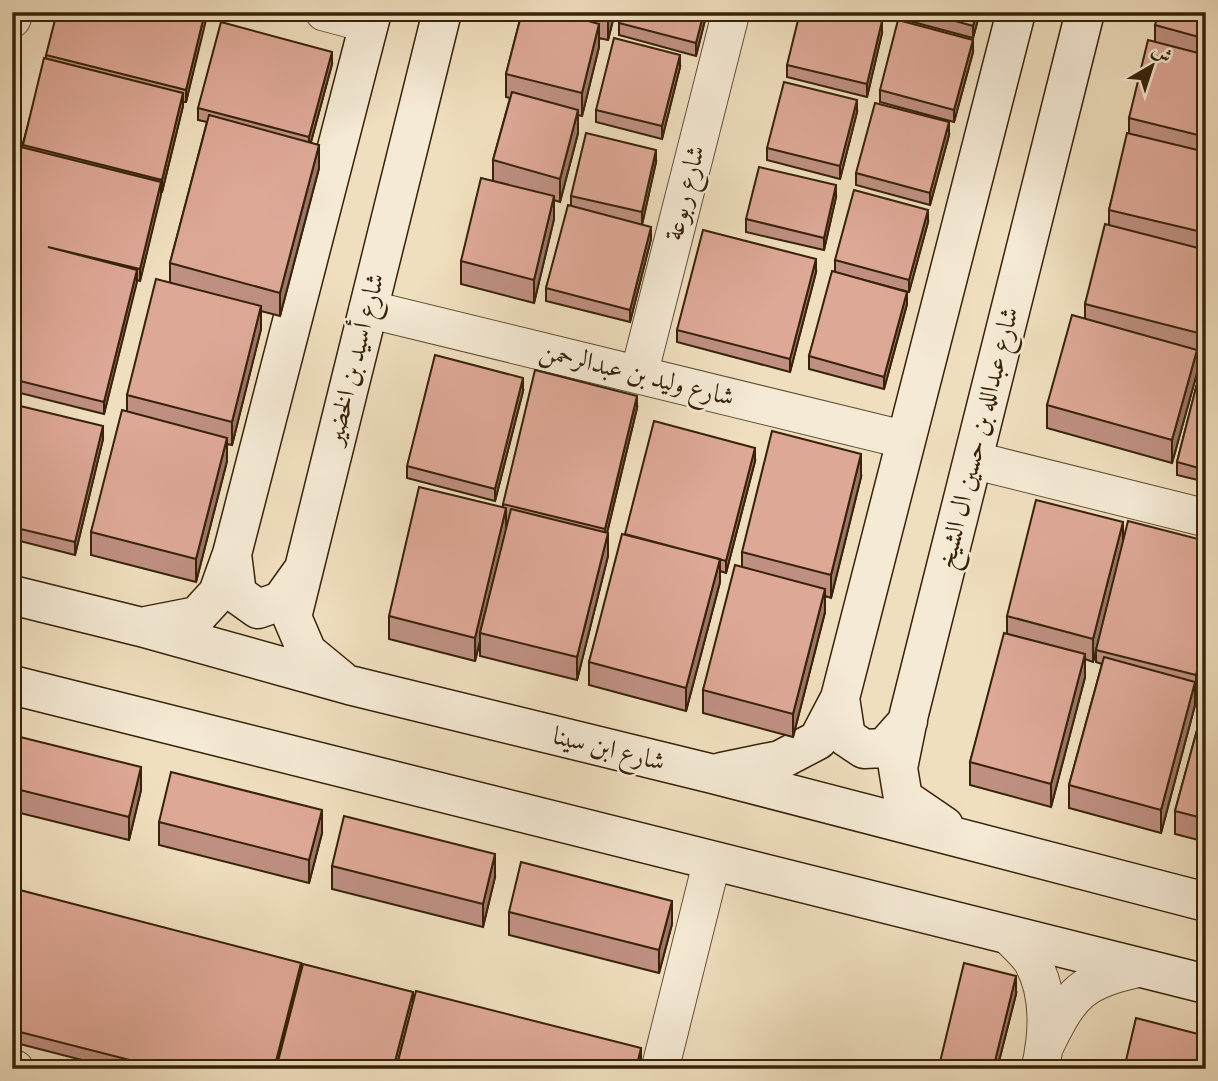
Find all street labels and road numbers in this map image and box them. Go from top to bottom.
street label: شارع ربوعة [658,142,717,245]
street label: شارع أسيد بن الخضير [316,269,397,452]
street label: شارع عبدالله بن حسين ال الشيخ [930,304,1033,574]
street label: شارع وليد بن عبدالرحمن [535,334,738,418]
street label: شارع ابن سينا [548,720,668,783]

